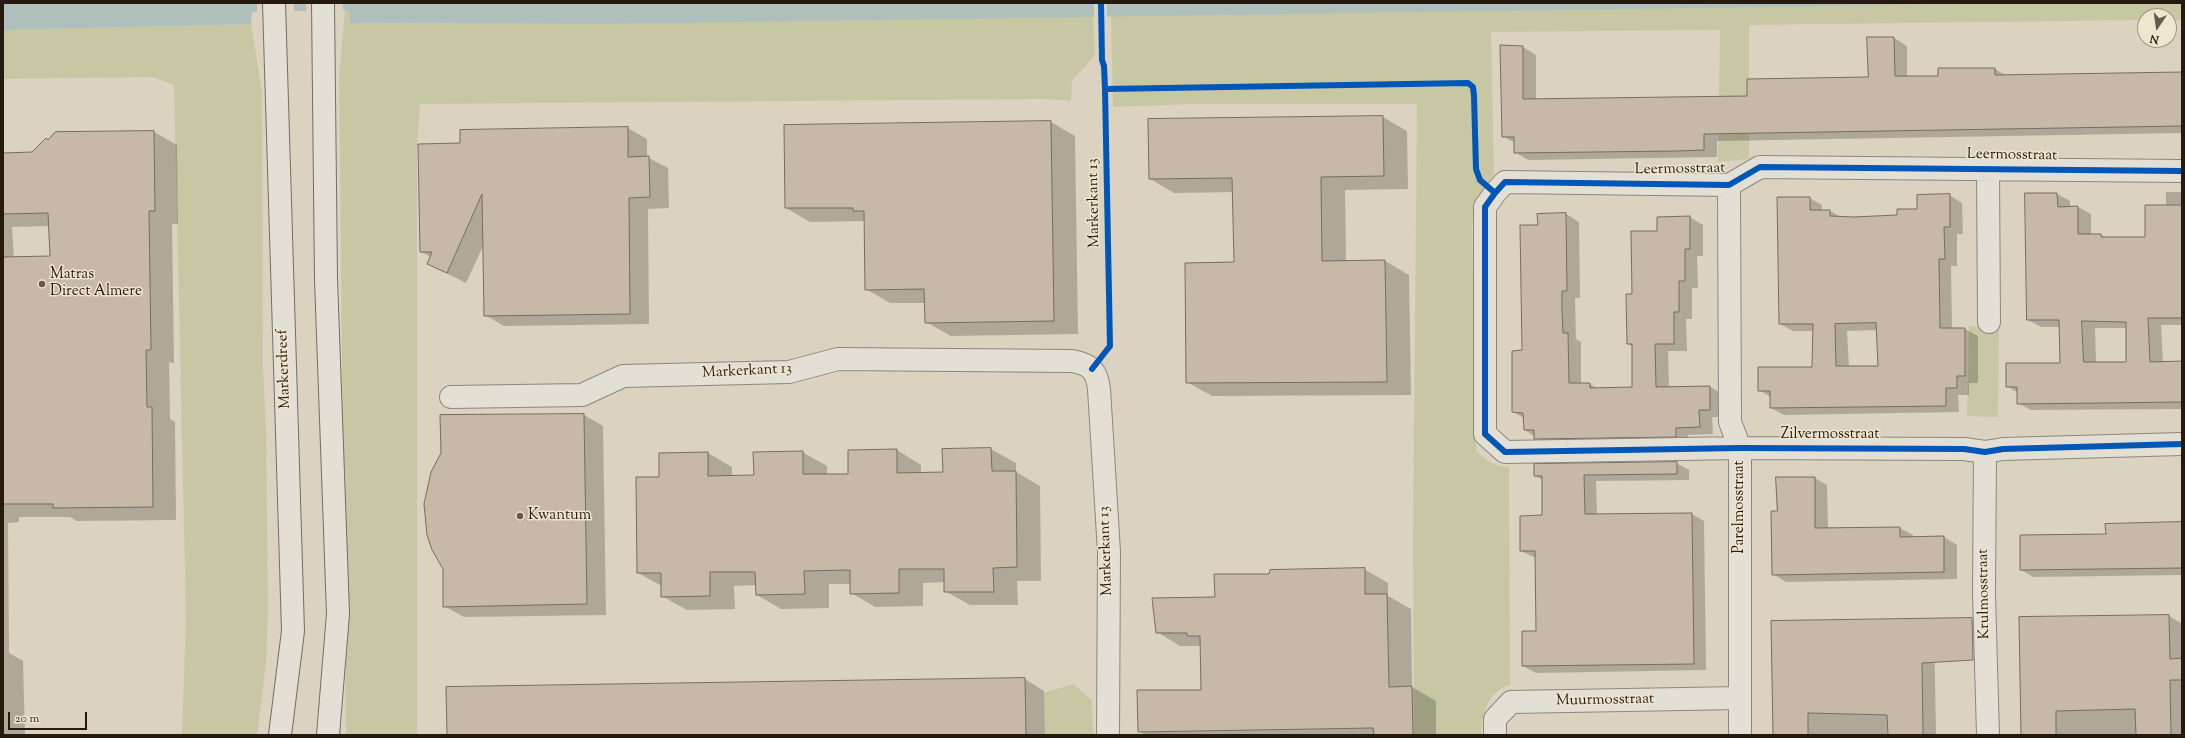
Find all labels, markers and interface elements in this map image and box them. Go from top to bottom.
north arrow [2137,8,2177,48]
text: N [2148,30,2161,48]
street label: Leermosstraat [1967,146,2057,166]
street label: Markerkant 13 [1085,158,1105,248]
street label: Leermosstraat [1635,160,1725,180]
place label: Matras Direct Almere [50,266,142,301]
marker: Matras Direct Almere [37,279,47,289]
street label: Markerdreef [275,329,295,409]
street label: Markerkant 13 [702,361,792,383]
street label: Zilvermosstraat [1781,426,1879,444]
street label: Parelmosstraat [1731,460,1749,554]
street label: Markerkant 13 [1096,506,1118,596]
place label: Kwantum [528,507,591,525]
marker: Kwantum [515,511,525,521]
street label: Krulmosstraat [1975,548,1995,640]
street label: Muurmosstraat [1556,691,1654,711]
scale bar [10,704,89,730]
text: 20 m [15,710,39,728]

